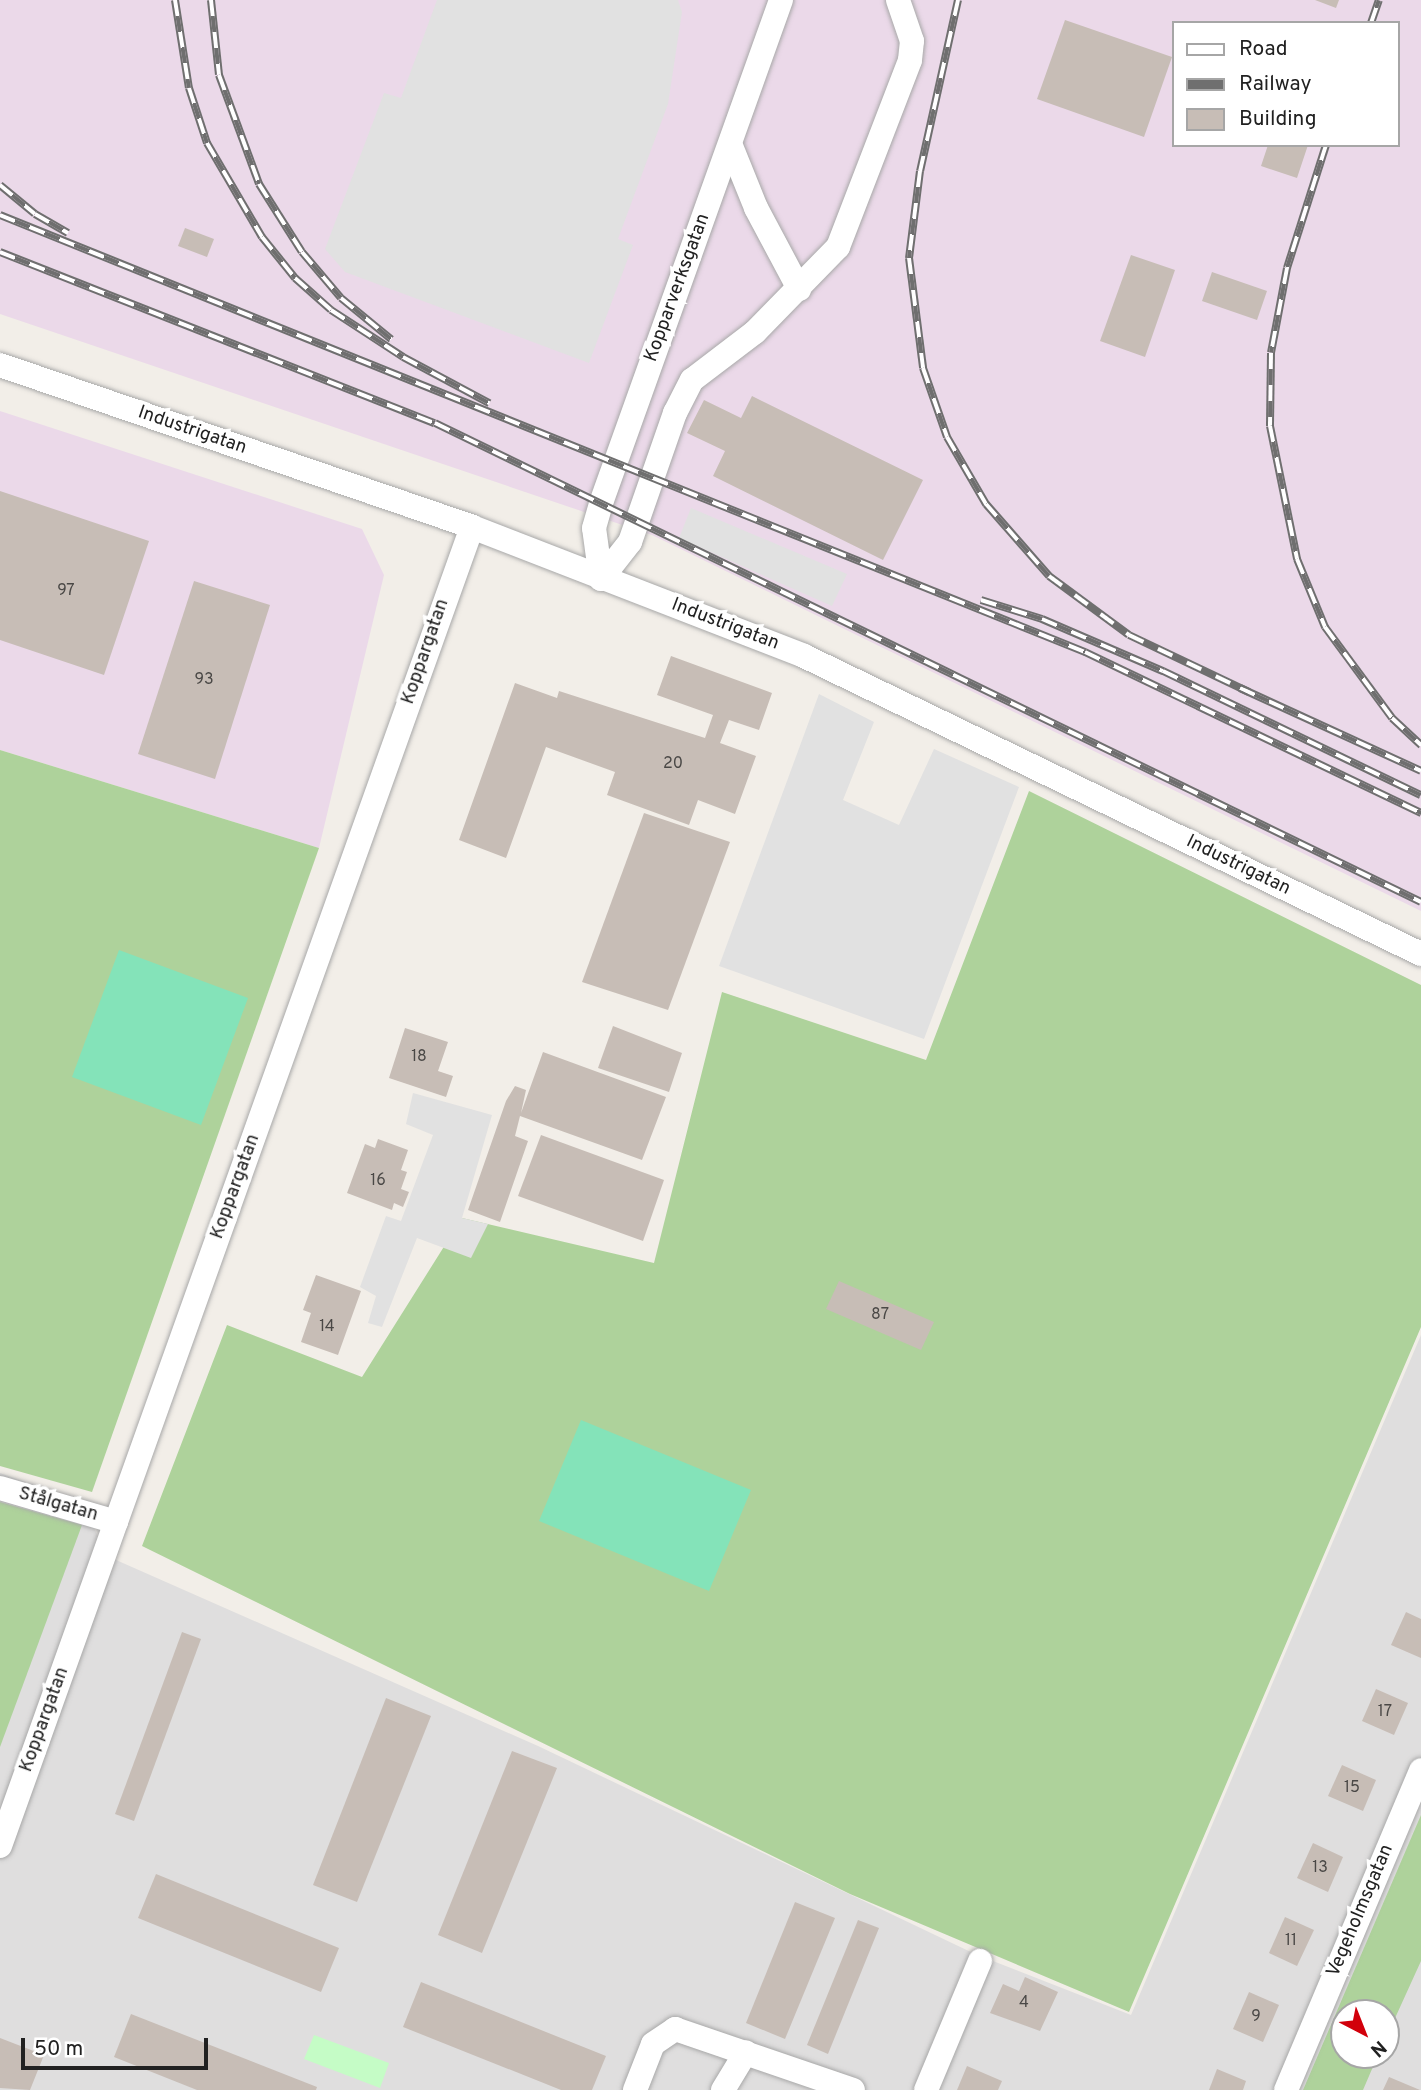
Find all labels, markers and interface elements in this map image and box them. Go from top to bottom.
legend [1172,21,1400,147]
text: Road [1239,36,1288,63]
text: Railway [1239,71,1312,98]
text: Building [1239,106,1317,133]
street label: Kopparverksgatan [641,211,715,365]
street label: Industrigatan [135,402,249,460]
house number: 97 [57,581,75,601]
street label: Industrigatan [668,594,782,656]
street label: Koppargatan [397,596,455,708]
house number: 93 [194,670,214,690]
house number: 20 [663,754,683,774]
street label: Industrigatan [1182,831,1294,901]
house number: 18 [411,1047,427,1067]
street label: Koppargatan [207,1131,265,1243]
house number: 16 [370,1171,386,1191]
house number: 87 [871,1305,889,1325]
house number: 14 [319,1317,335,1337]
street label: Stålgatan [16,1483,100,1527]
street label: Koppargatan [16,1664,74,1776]
house number: 17 [1378,1702,1392,1722]
house number: 15 [1344,1778,1360,1798]
street label: Vegeholmsgatan [1323,1841,1399,1981]
house number: 13 [1312,1858,1328,1878]
house number: 11 [1285,1931,1297,1951]
house number: 4 [1019,1993,1029,2013]
north arrow [1330,1999,1400,2069]
house number: 9 [1251,2007,1261,2027]
scale bar [24,2024,212,2068]
text: N [1365,2035,1391,2062]
text: 50 m [34,2036,83,2063]

